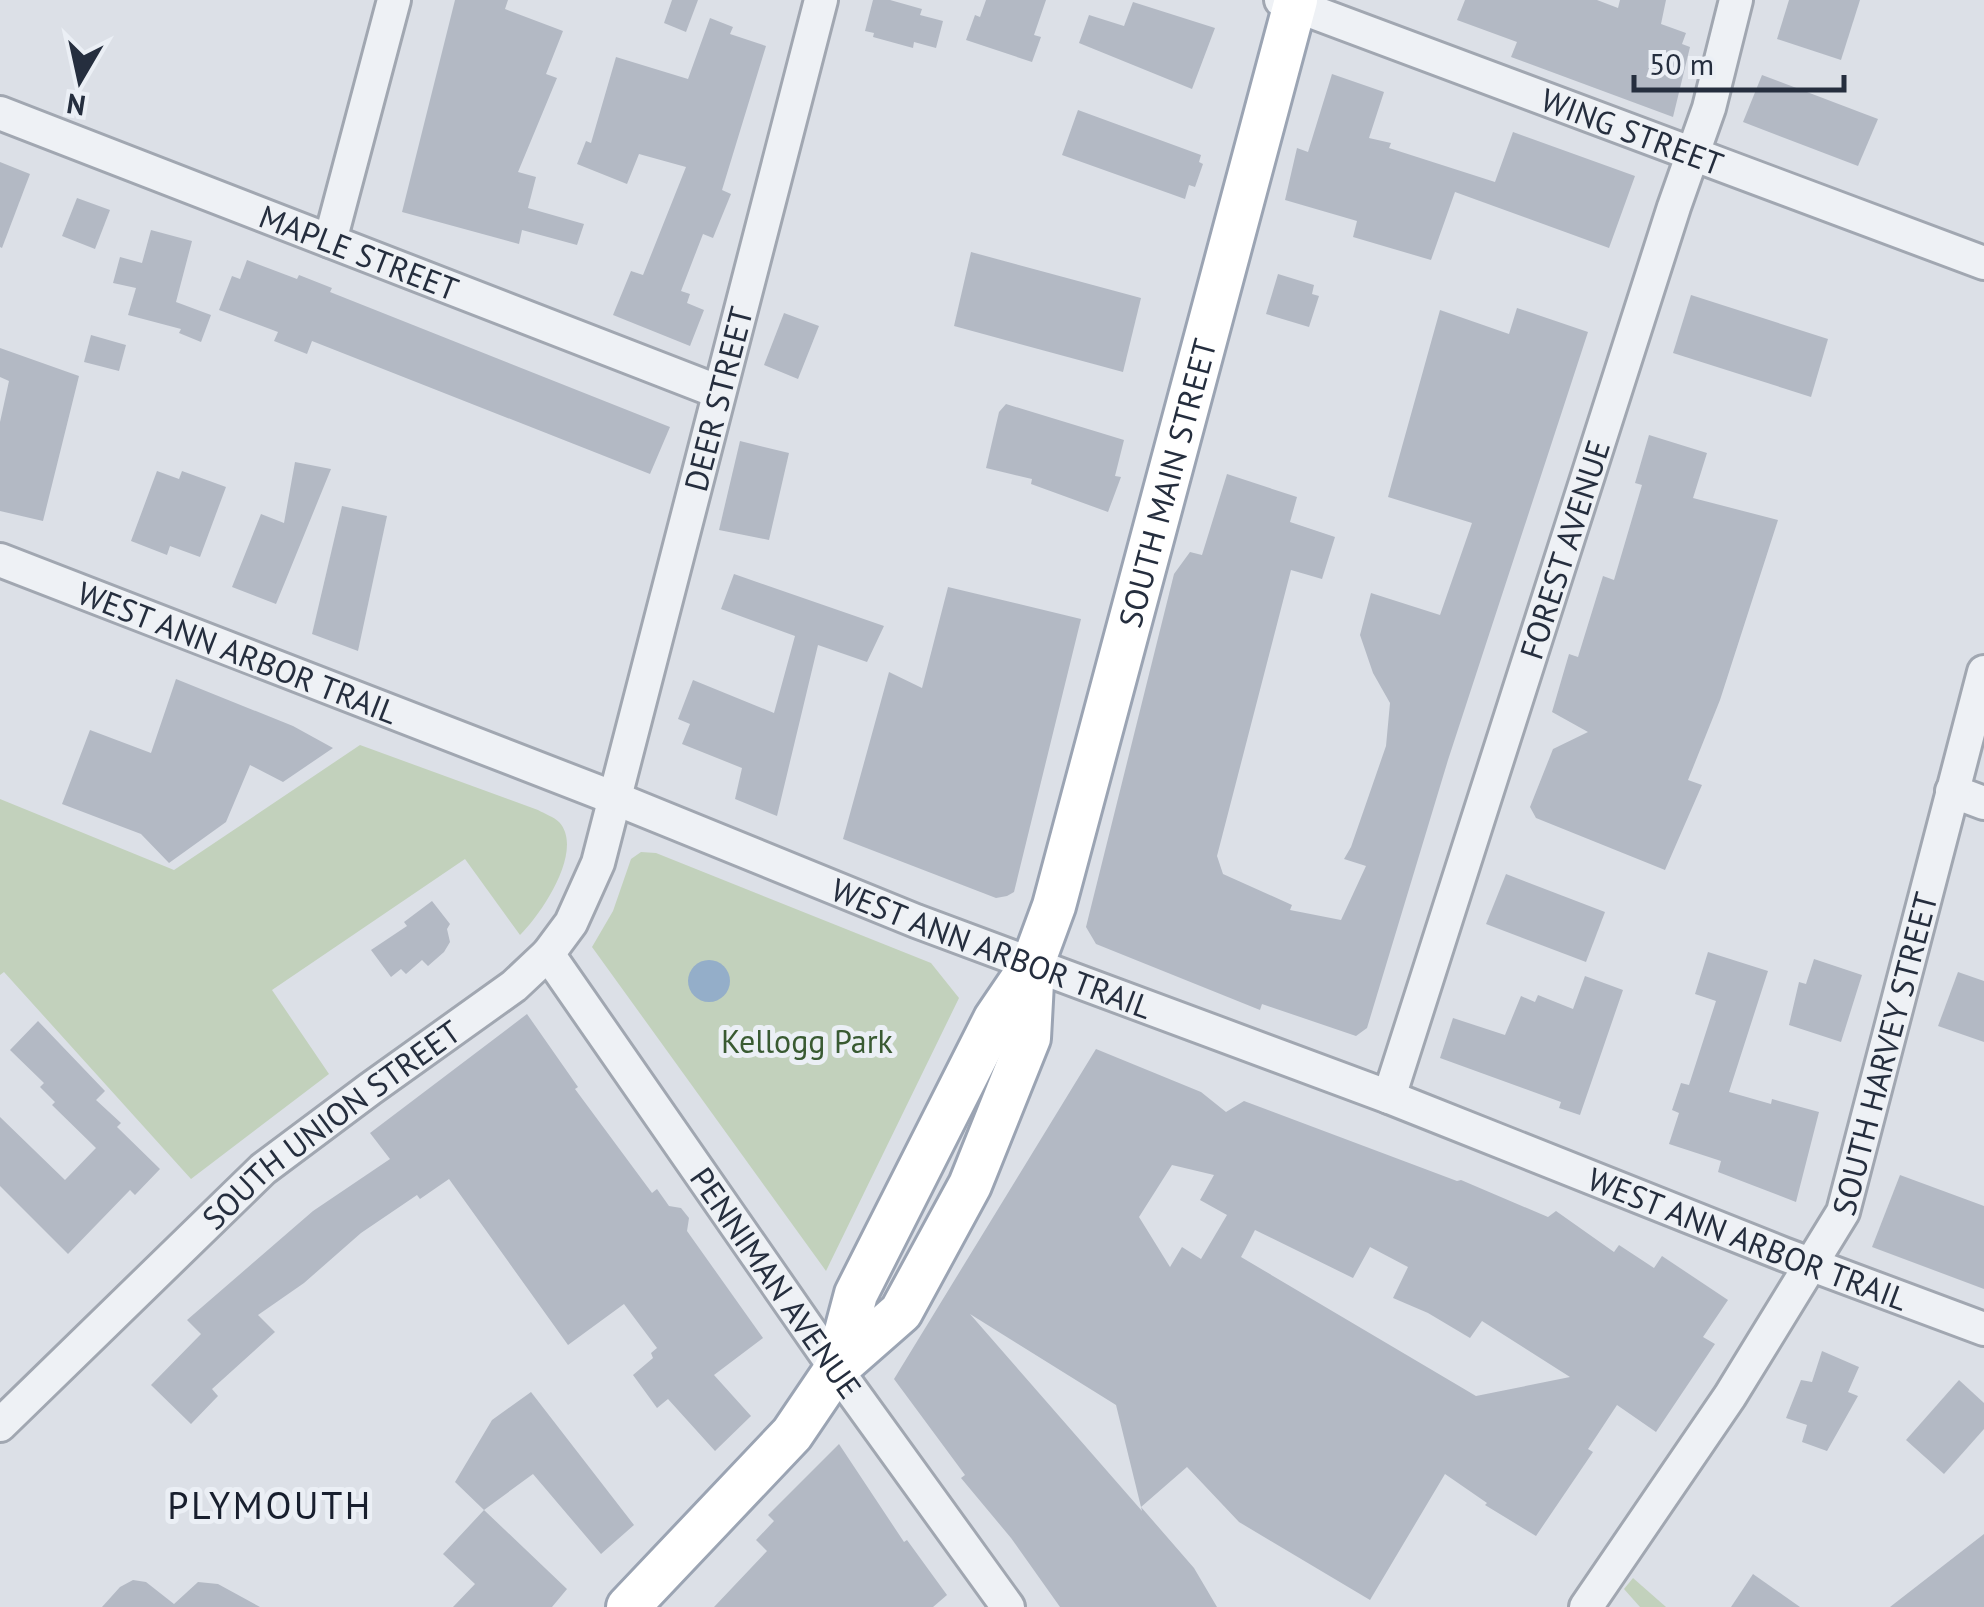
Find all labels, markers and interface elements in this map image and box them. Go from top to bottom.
north arrow [30,30,130,130]
scale bar [1634,30,1844,92]
text: 50 m [1649,44,1714,83]
street label: WING STREET [1535,78,1729,185]
text: N [64,85,88,125]
street label: MAPLE STREET [253,195,465,310]
street label: DEER STREET [674,302,762,496]
street label: SOUTH MAIN STREET [1108,334,1226,632]
street label: FOREST AVENUE [1510,434,1619,664]
street label: WEST ANN ARBOR TRAIL [72,571,404,733]
street label: WEST ANN ARBOR TRAIL [825,868,1158,1028]
street label: SOUTH HARVEY STREET [1822,887,1947,1220]
street label: SOUTH UNION STREET [193,1010,469,1238]
park label: Kellogg Park [721,1020,894,1062]
street label: WEST ANN ARBOR TRAIL [1582,1157,1913,1320]
street label: PENNIMAN AVENUE [681,1159,871,1407]
district label: PLYMOUTH [167,1480,373,1529]

